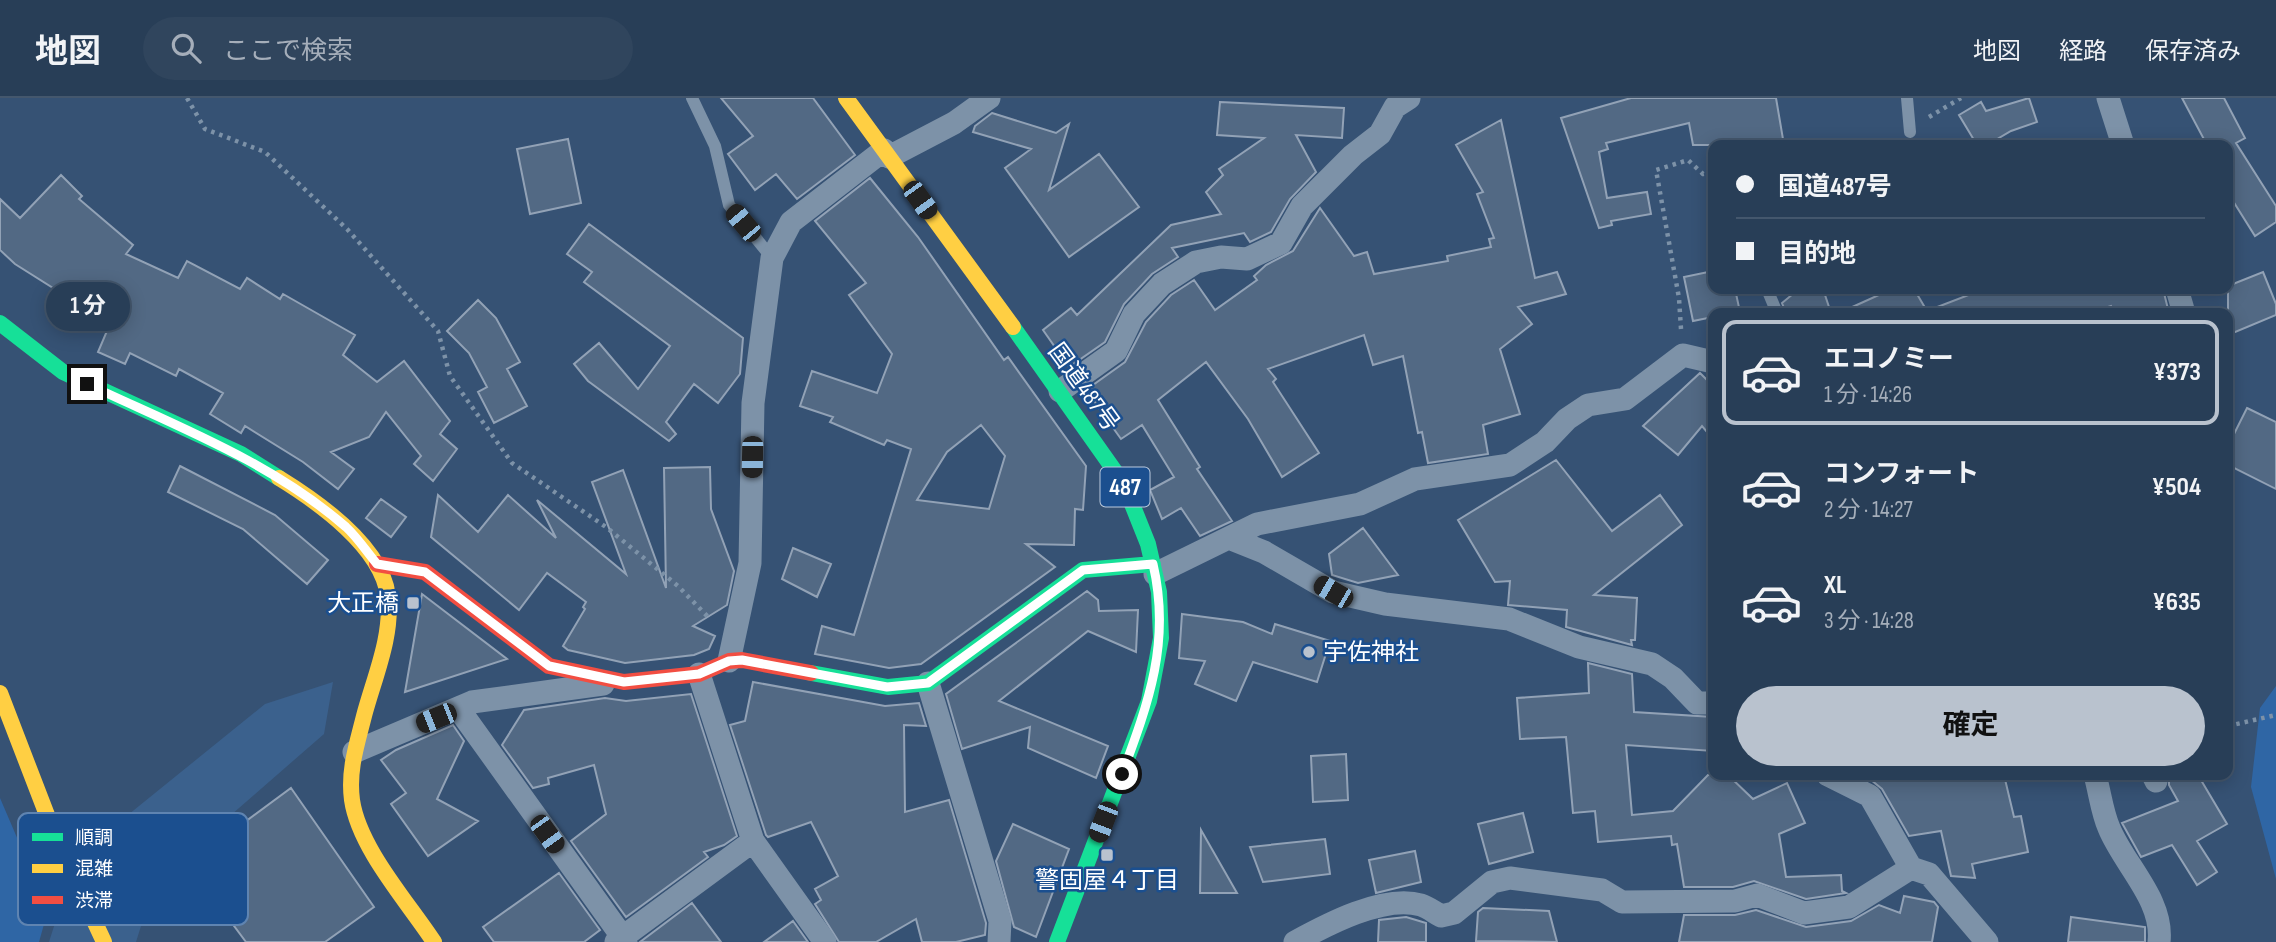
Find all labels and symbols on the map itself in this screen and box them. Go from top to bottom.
car [900,177,941,223]
car [722,200,765,246]
callout: 1 分 [45,282,129,331]
street label: 国道487号 [1042,337,1125,437]
route end [71,368,103,400]
car [742,436,763,478]
road number: 487 [1100,468,1150,506]
car [1310,572,1357,612]
place label: 大正橋 [327,589,399,618]
marker: 大正橋 [405,595,421,611]
place label: 宇佐神社 [1323,638,1419,667]
marker: 宇佐神社 [1301,644,1317,660]
car [413,700,460,736]
route start [1106,758,1138,790]
car [1086,799,1121,845]
car [527,811,568,857]
legend [18,813,248,925]
text: 順調 [75,827,113,850]
marker: 警固屋４丁目 [1099,847,1115,863]
text: 混雑 [75,858,113,881]
place label: 警固屋４丁目 [1035,866,1179,895]
text: 渋滞 [75,890,113,913]

